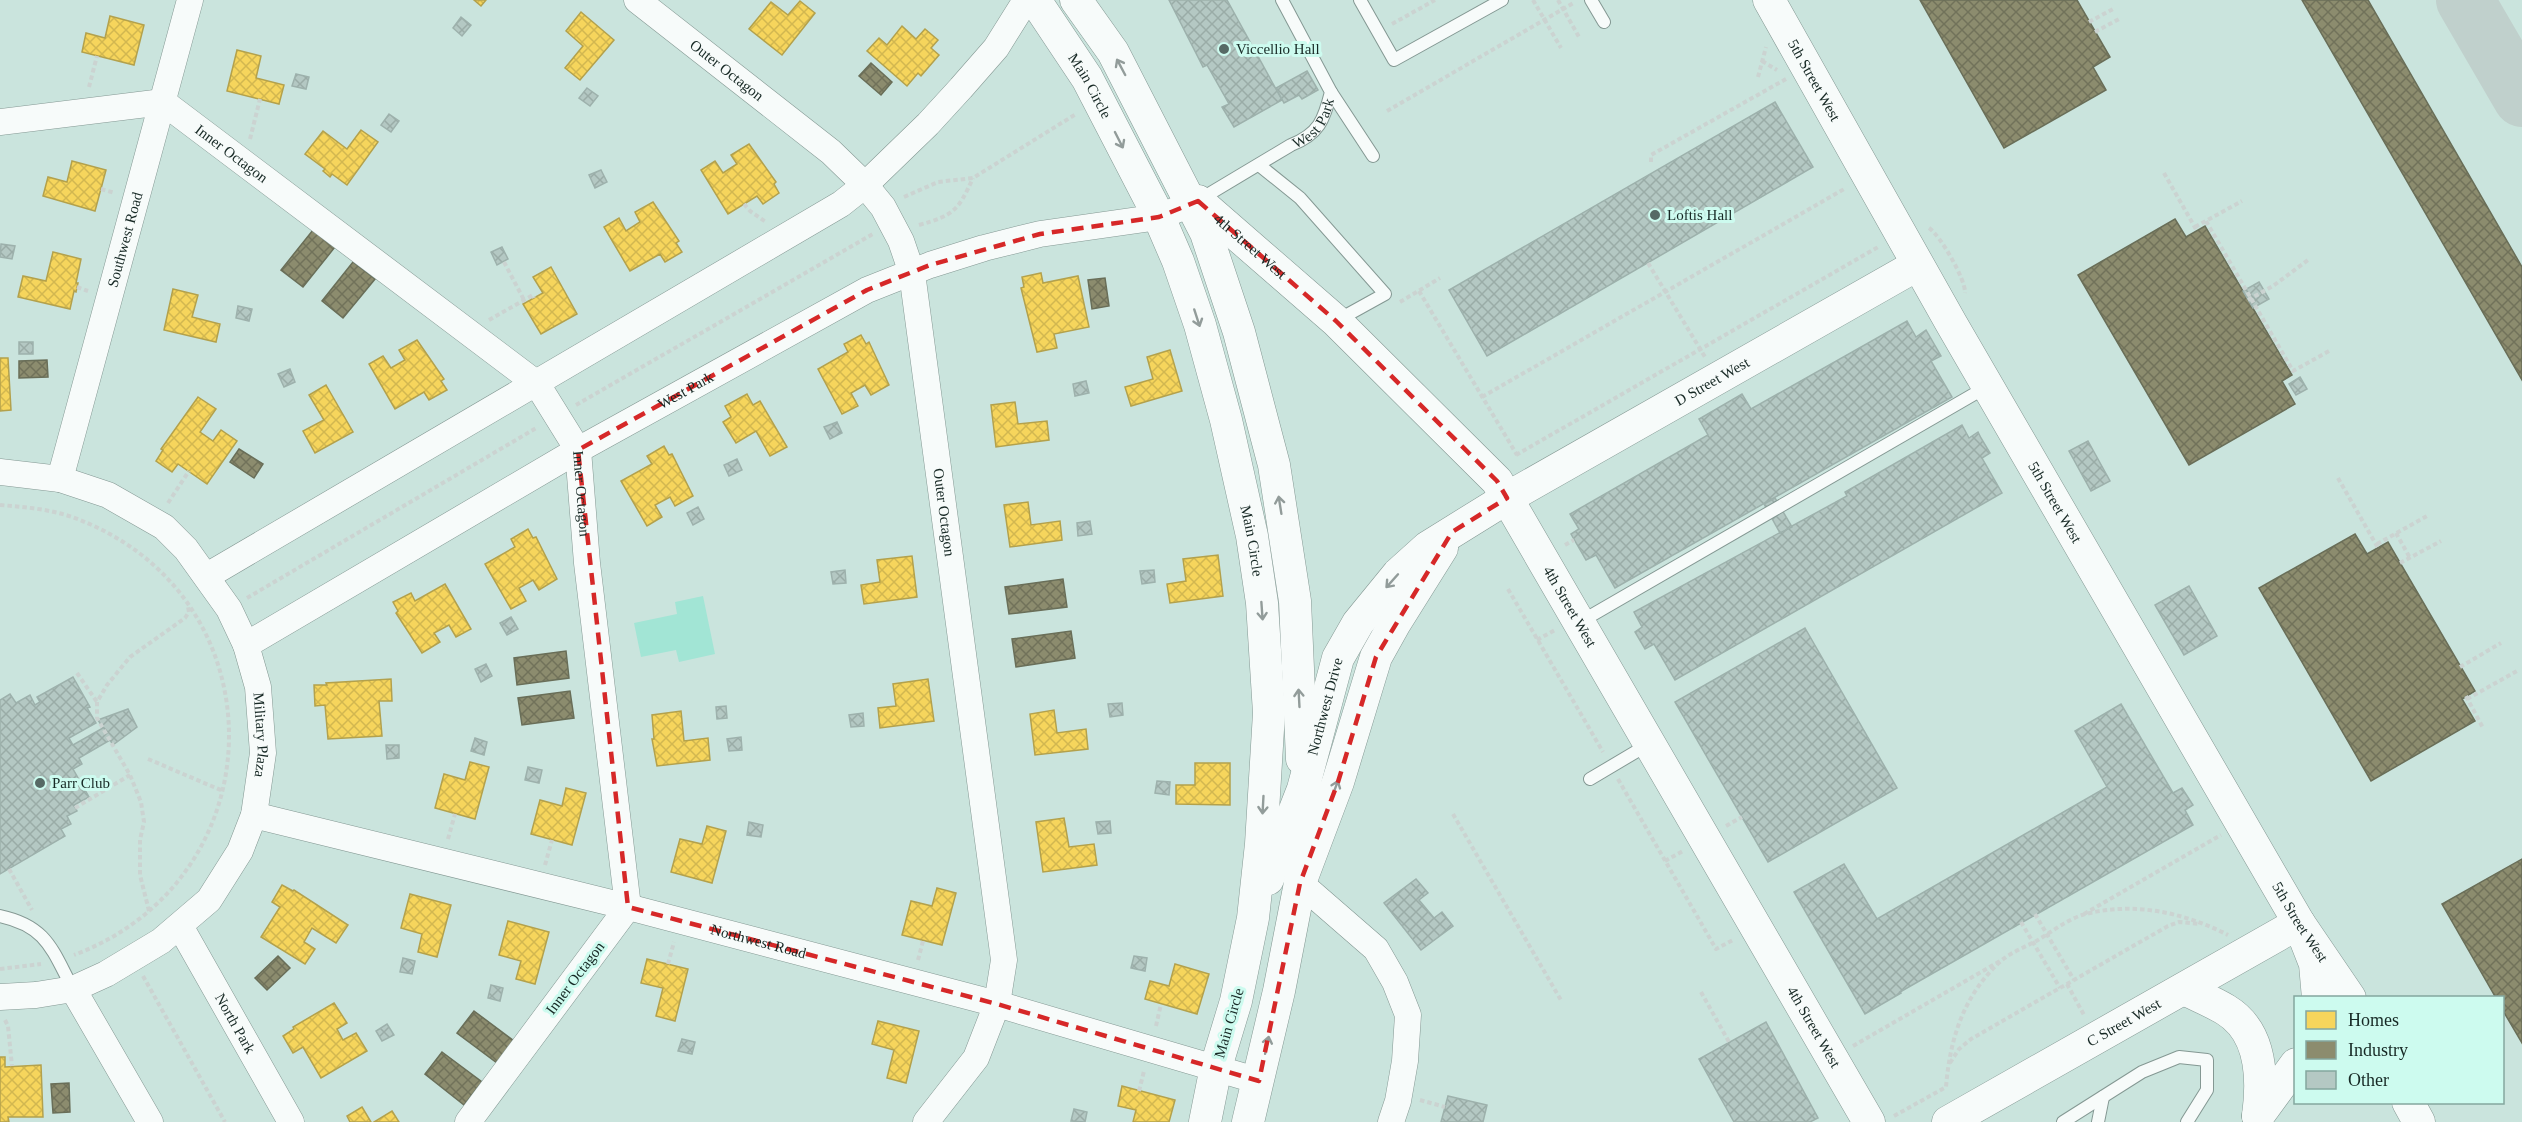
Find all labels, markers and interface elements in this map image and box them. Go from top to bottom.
street label: Outer Octagon [687,37,767,104]
street label: 5th Street West [1785,37,1844,124]
place label: Viccellio Hall [1236,41,1320,57]
marker: Viccellio Hall [1217,42,1231,56]
street label: Main Circle [1065,50,1115,121]
one-way arrow [1115,59,1126,77]
street label: West Park [1290,96,1337,151]
street label: Inner Octagon [192,121,271,186]
one-way arrow [1114,130,1125,148]
street label: Southwest Road [104,190,146,289]
place label: Loftis Hall [1667,207,1732,223]
marker: Loftis Hall [1648,208,1662,222]
street label: 4th Street West [1210,210,1290,283]
one-way arrow [1193,308,1204,327]
street label: D Street West [1672,354,1753,409]
street label: West Park [655,368,717,412]
street label: Inner Octagon [570,450,593,538]
street label: 5th Street West [2025,459,2085,546]
street label: Outer Octagon [930,467,958,558]
one-way arrow [1275,495,1286,515]
street label: Main Circle [1237,504,1266,578]
street label: 4th Street West [1540,563,1600,651]
one-way arrow [1385,573,1399,588]
one-way arrow [1257,600,1268,620]
street label: Northwest Drive [1304,656,1346,757]
one-way arrow [1294,689,1305,709]
street label: Military Plaza [250,692,271,779]
place label: Parr Club [52,775,110,791]
marker: Parr Club [33,776,47,790]
one-way arrow [1331,780,1342,798]
one-way arrow [1258,795,1269,815]
street label: 5th Street West [2269,879,2331,966]
street label: Northwest Road [709,921,808,962]
street label: Inner Octagon [543,938,608,1017]
street label: 4th Street West [1784,983,1844,1071]
street label: Main Circle [1211,986,1247,1060]
street label: North Park [212,991,259,1057]
street label: C Street West [2084,995,2164,1050]
legend [2294,996,2504,1104]
text: Homes [2348,1010,2399,1030]
one-way arrow [1262,1036,1274,1055]
text: Industry [2348,1040,2408,1060]
text: Other [2348,1070,2389,1090]

